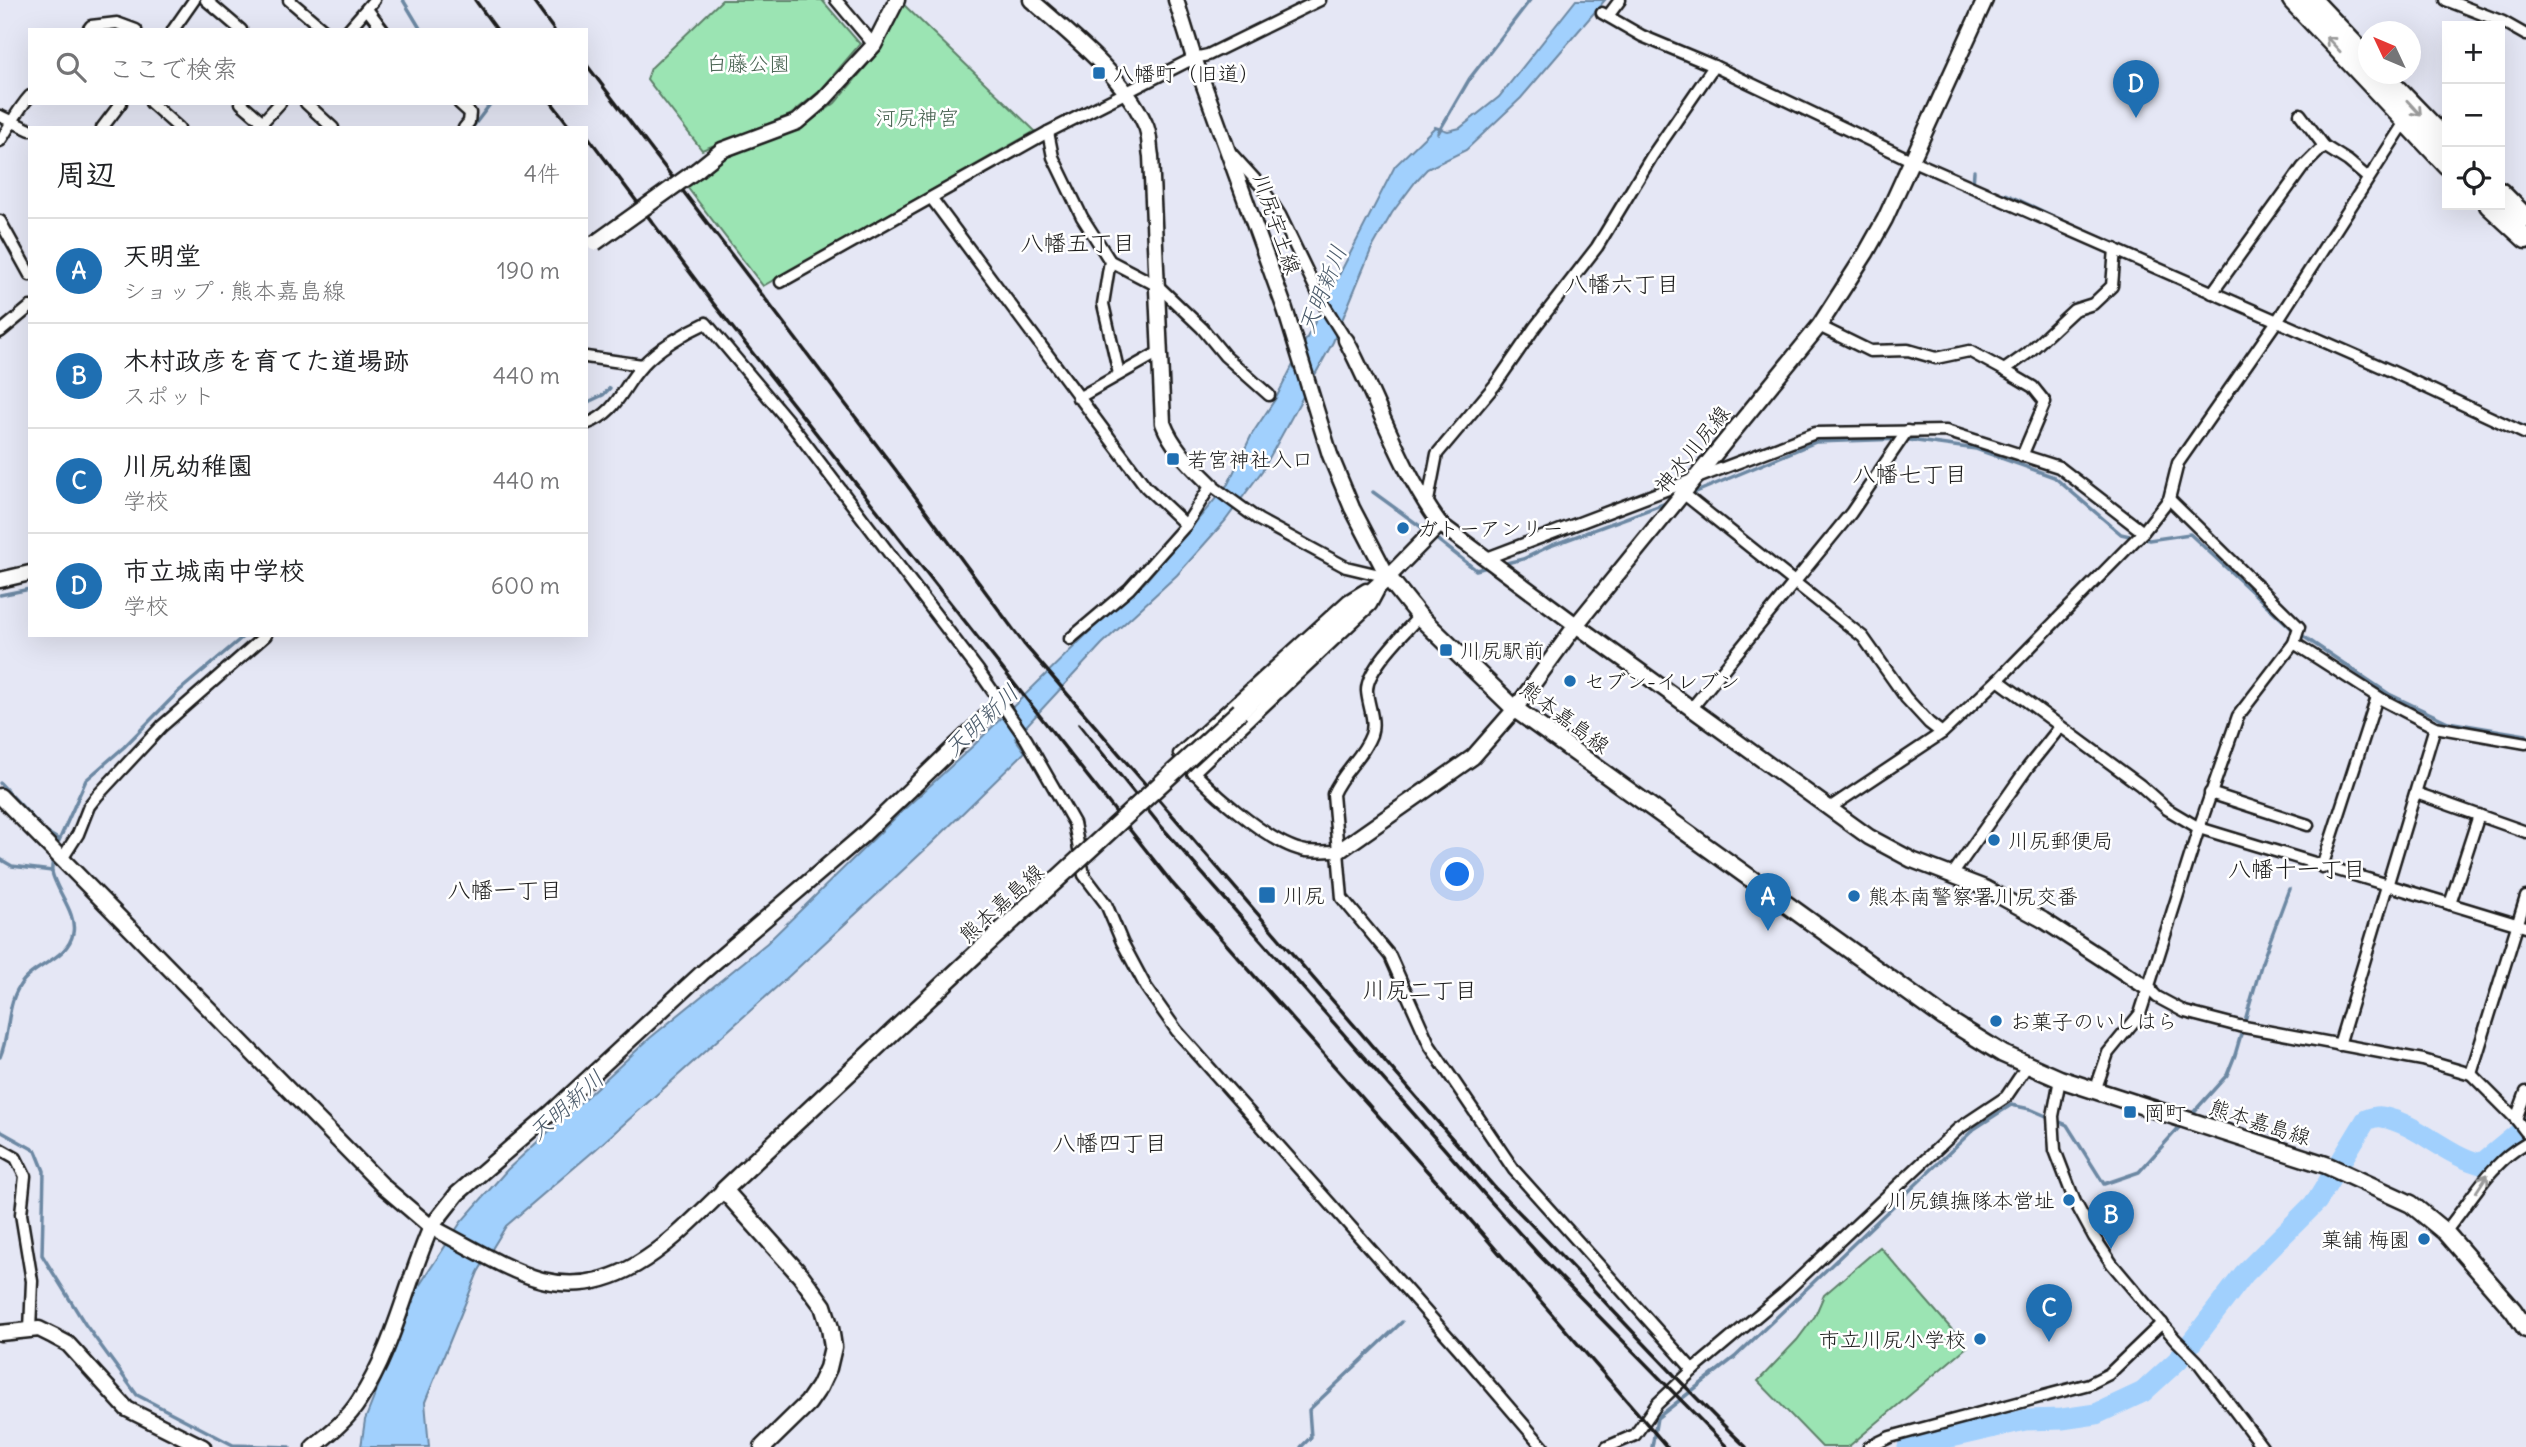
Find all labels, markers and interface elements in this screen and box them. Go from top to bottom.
north arrow [2358,21,2421,84]
map controls [2442,21,2505,210]
button: + [2442,21,2505,84]
search box [28,28,588,105]
one-way arrow [2325,35,2341,53]
icon: search [52,48,90,86]
park label: 白藤公園 [706,50,790,77]
text: ここで検索 [108,52,238,85]
place label: 八幡町（旧道） [1113,60,1260,87]
pin: D [2113,60,2159,118]
marker: 八幡町（旧道） [1091,65,1107,81]
button: − [2442,84,2505,147]
one-way arrow [2406,99,2423,116]
park label: 河尻神宮 [875,104,959,131]
button: locate [2442,147,2505,210]
text: 周辺 [56,155,116,193]
text: 4件 [524,159,560,188]
street label: 川尻宇土線 [1247,170,1307,278]
district label: 八幡五丁目 [1021,228,1136,257]
text: 天明堂 [123,239,201,272]
water label: 天明新川 [1291,241,1353,337]
text: A [72,256,86,285]
text: 190 m [497,256,560,285]
district label: 八幡六丁目 [1565,269,1680,298]
text: ショップ · 熊本嘉島線 [123,276,345,305]
text: 木村政彦を育てた道場跡 [123,344,409,377]
text: B [71,361,87,390]
text: 440 m [493,361,560,390]
text: スポット [123,381,215,410]
street label: 神水川尻線 [1648,400,1736,498]
place label: 若宮神社入口 [1187,446,1313,473]
text: 川尻幼稚園 [123,449,253,482]
marker: 若宮神社入口 [1165,451,1181,467]
district label: 八幡七丁目 [1853,459,1968,488]
text: C [71,466,87,495]
text: 440 m [493,466,560,495]
text: 学校 [123,486,169,515]
place label: ガトーアンリー [1417,515,1564,542]
marker: ガトーアンリー [1395,520,1411,536]
text: 市立城南中学校 [123,554,305,587]
text: D [71,571,87,600]
text: 600 m [491,571,560,600]
text: 学校 [123,591,169,620]
place label: 川尻駅前 [1460,637,1544,664]
marker: 川尻駅前 [1438,642,1454,658]
place label: セブン-イレブン [1584,668,1740,695]
marker: セブン-イレブン [1562,673,1578,689]
street label: 熊本嘉島線 [1515,675,1615,759]
water label: 天明新川 [938,678,1024,762]
place label: 川尻郵便局 [2008,827,2113,854]
marker: 川尻郵便局 [1986,832,2002,848]
district label: 八幡十一丁目 [2228,854,2366,883]
your location [1440,857,1474,891]
street label: 熊本嘉島線 [953,858,1049,948]
pin: A [1745,873,1791,931]
district label: 八幡一丁目 [448,875,563,904]
place label: 川尻 [1283,882,1325,909]
place label: 熊本南警察署川尻交番 [1868,883,2078,910]
marker: 川尻 [1257,885,1277,905]
marker: 熊本南警察署川尻交番 [1846,888,1862,904]
district label: 川尻二丁目 [1363,975,1478,1004]
place label: お菓子のいしはら [2010,1008,2178,1035]
marker: お菓子のいしはら [1988,1013,2004,1029]
water label: 天明新川 [522,1063,610,1147]
street label: 熊本嘉島線 [2206,1093,2314,1151]
place label: 岡町 [2144,1099,2186,1126]
marker: 岡町 [2122,1104,2138,1120]
district label: 八幡四丁目 [1053,1128,1168,1157]
one-way arrow [2475,1174,2489,1194]
place label: 川尻鎮撫隊本営址 [1887,1187,2055,1214]
pin: B [2088,1191,2134,1249]
marker: 川尻鎮撫隊本営址 [2061,1192,2077,1208]
place label: 菓舗 梅園 [2321,1226,2410,1253]
marker: 菓舗 梅園 [2416,1231,2432,1247]
pin: C [2026,1284,2072,1342]
place label: 市立川尻小学校 [1819,1326,1966,1353]
marker: 市立川尻小学校 [1972,1331,1988,1347]

